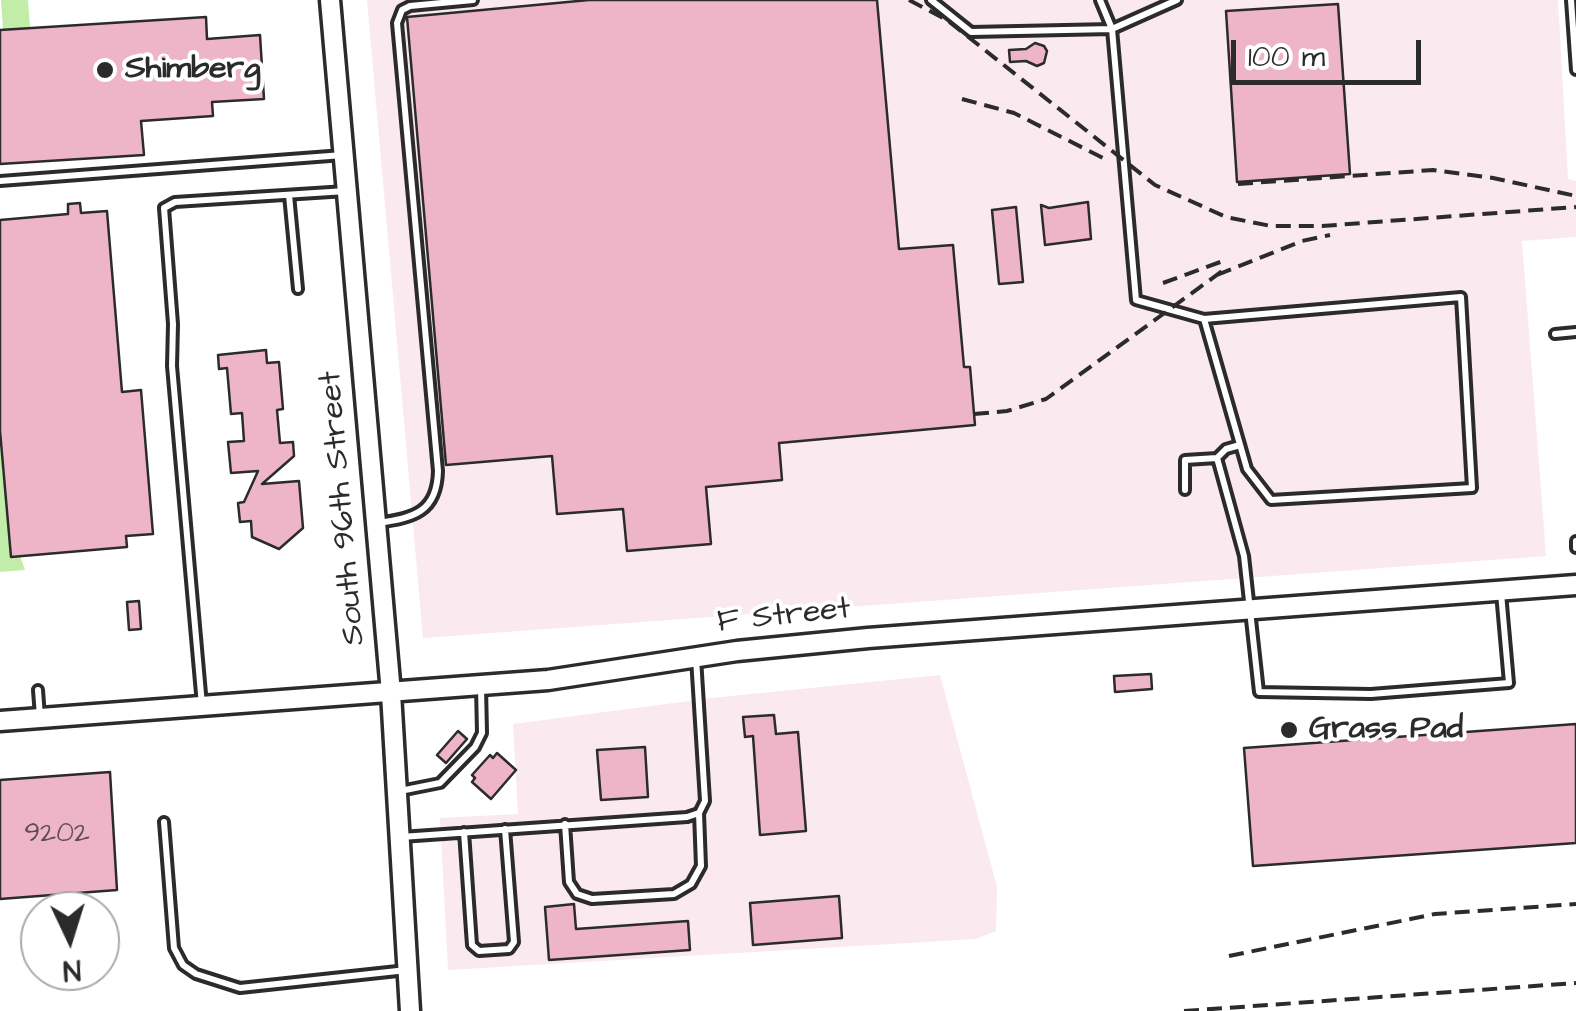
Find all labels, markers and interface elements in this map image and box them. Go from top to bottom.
scale bar [1236,20,1426,82]
text: 100 m [1248,36,1325,78]
place label: Shimberg [125,51,261,89]
marker: Shimberg [94,59,116,81]
street label: South 96th Street [313,369,375,647]
street label: F Street [716,591,852,643]
place label: Grass Pad [1309,711,1463,749]
marker: Grass Pad [1278,719,1300,741]
house number: 9202 [24,818,90,852]
north arrow [20,891,120,991]
text: N [62,949,82,989]

